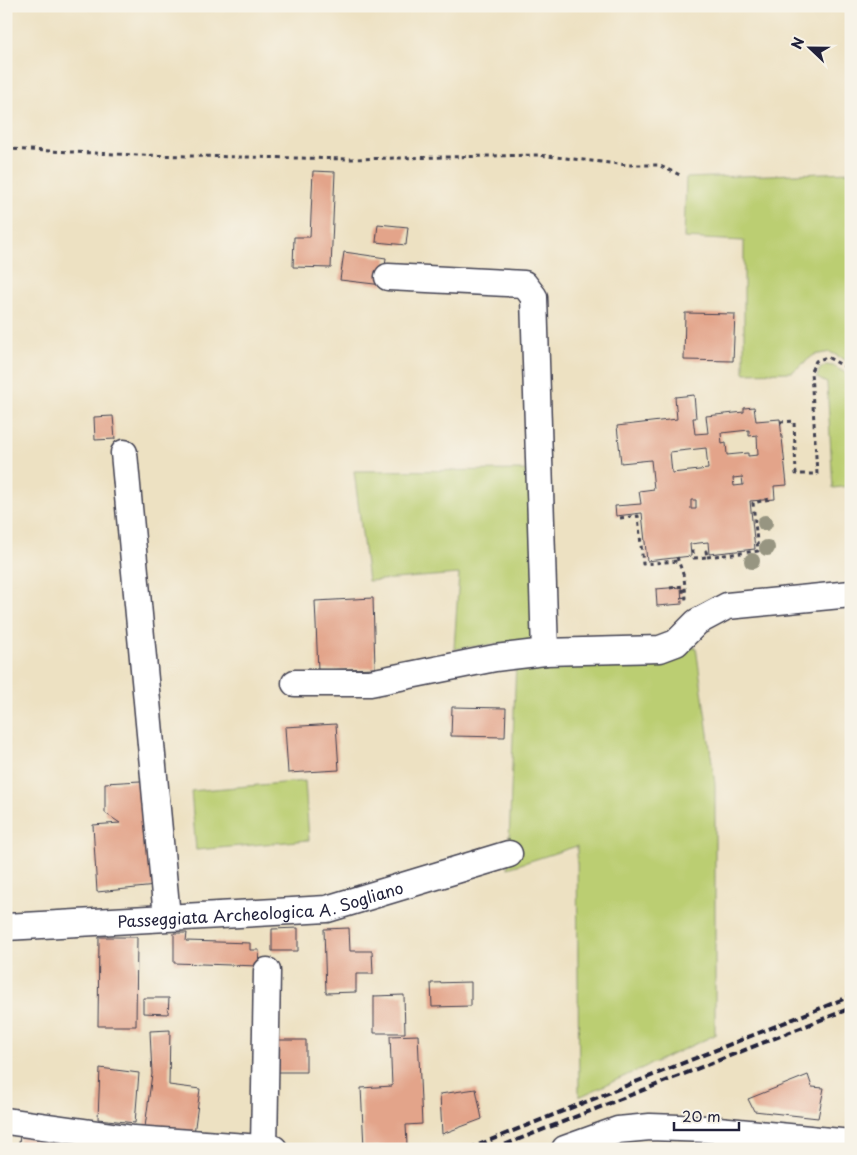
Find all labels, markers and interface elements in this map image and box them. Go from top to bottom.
north arrow [784,22,834,72]
text: N [786,34,809,52]
street label: Passeggiata Archeologica A. Sogliano [117,875,406,933]
scale bar [674,1100,740,1132]
text: 20 m [682,1104,721,1127]

